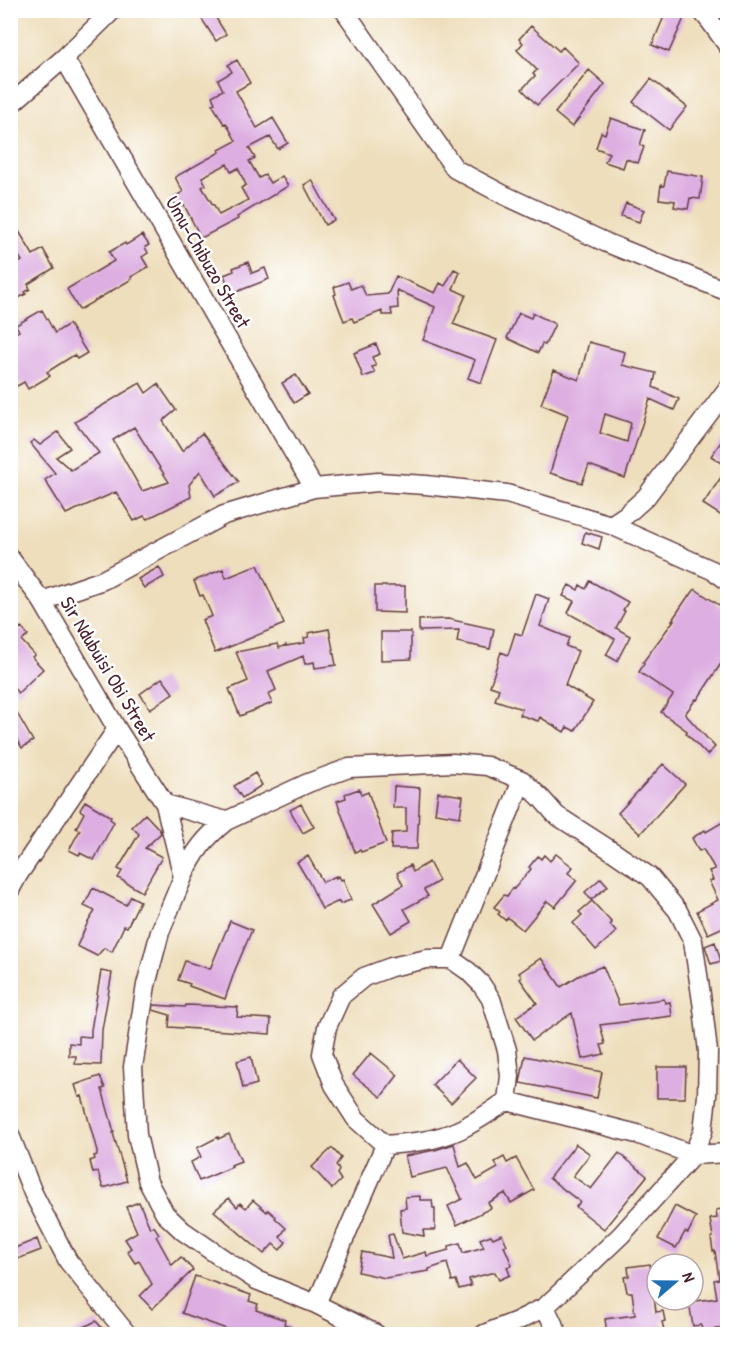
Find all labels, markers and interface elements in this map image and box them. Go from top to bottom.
street label: Umu-Chibuzo Street [160,191,258,334]
street label: Sir Ndubuisi Obi Street [54,591,163,747]
north arrow [645,1252,705,1312]
text: N [677,1269,701,1285]

